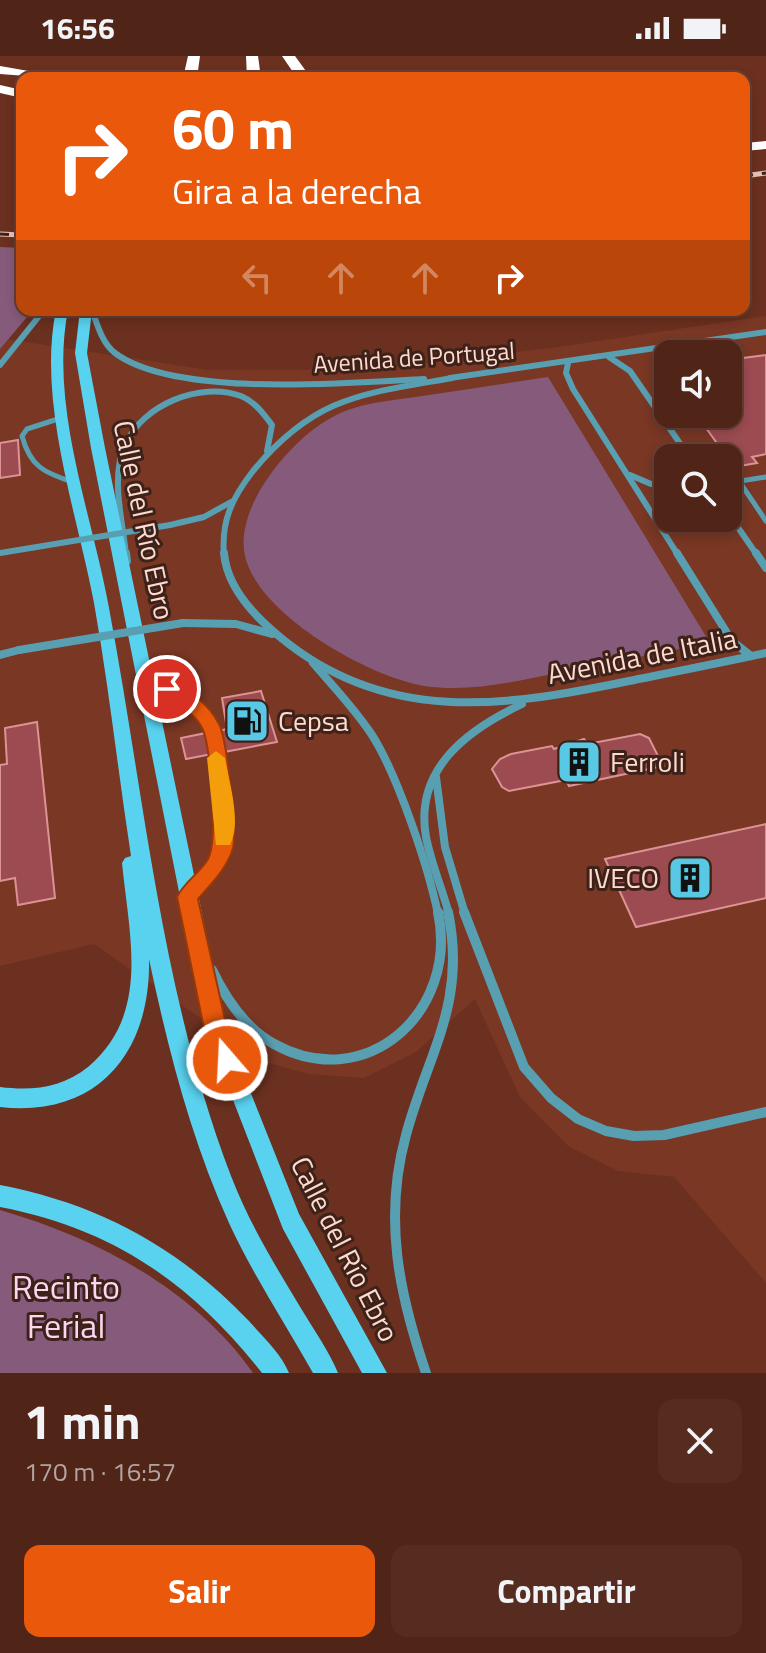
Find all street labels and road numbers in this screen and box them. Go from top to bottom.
street label: Avenida de Portugal [312,332,516,382]
street label: Calle del Río Ebro [102,416,187,624]
street label: Avenida de Italia [543,616,740,695]
street label: Calle del Río Ebro [280,1149,411,1349]

